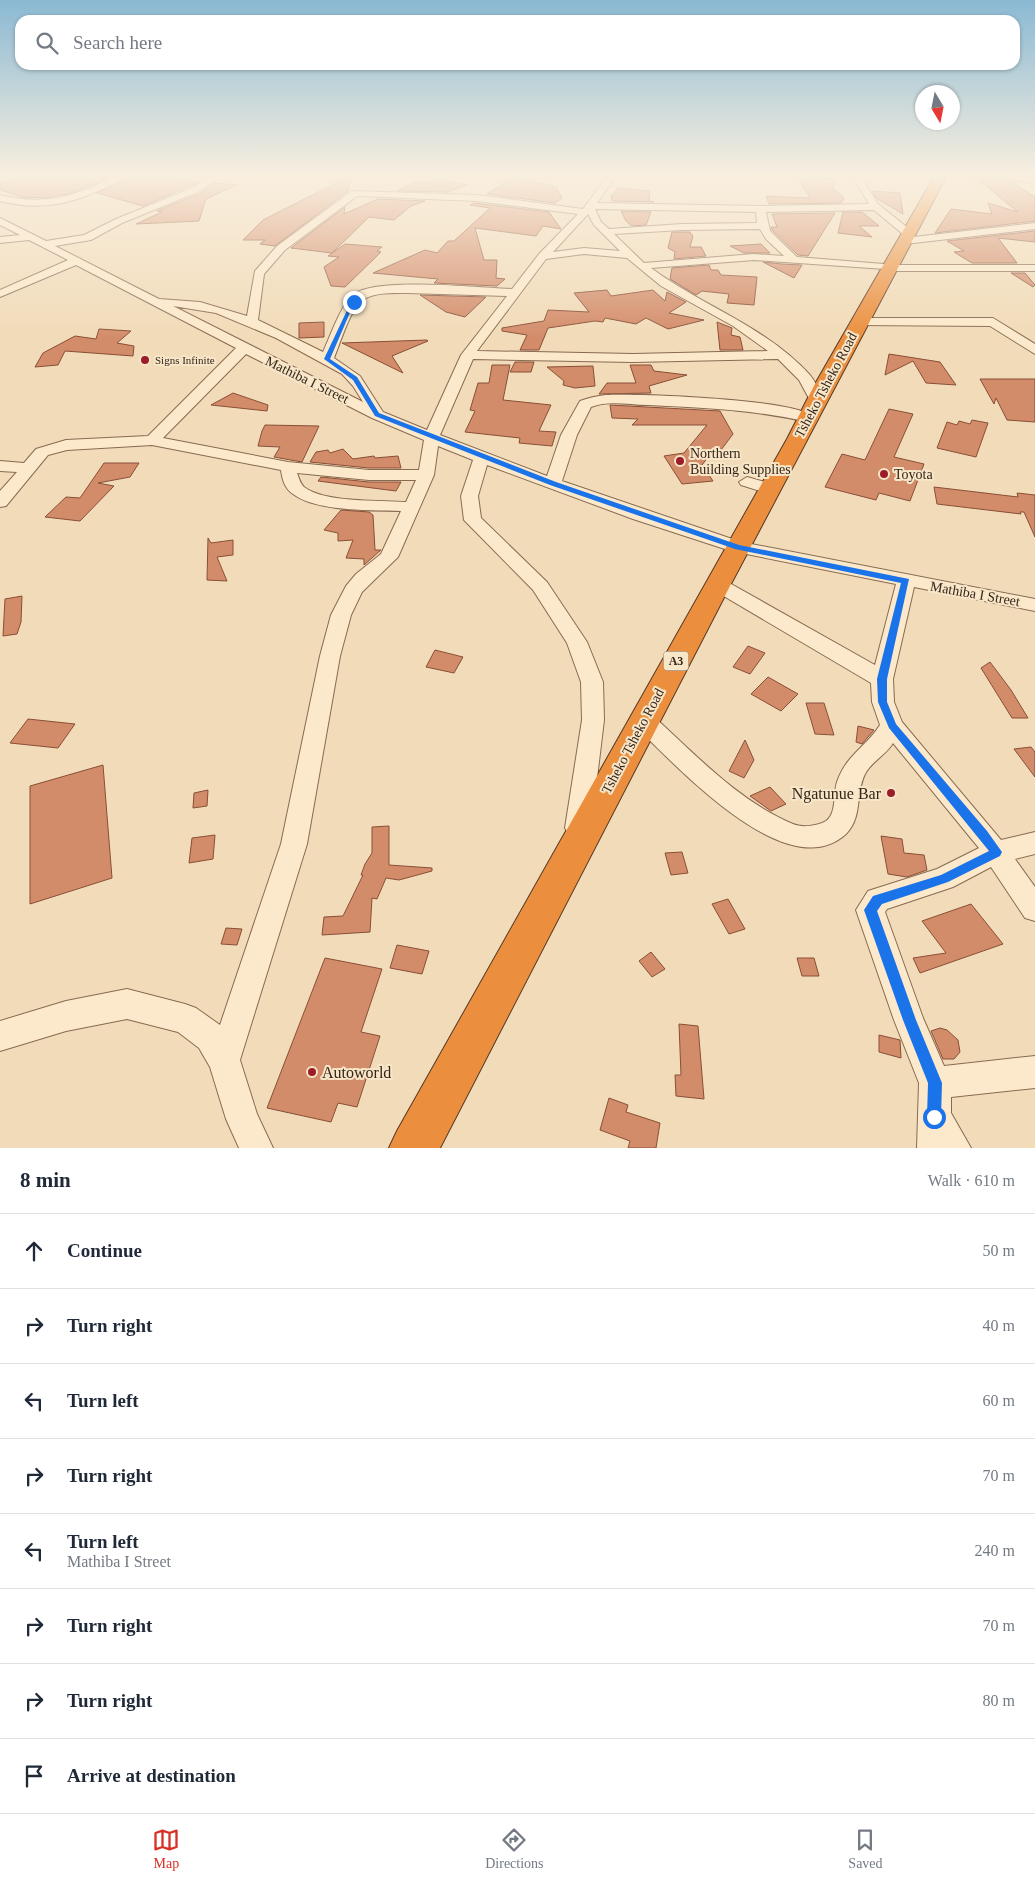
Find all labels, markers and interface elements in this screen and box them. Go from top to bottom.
search box [15,15,1020,70]
icon: search [33,29,61,57]
text: Search here [73,32,162,53]
north arrow [915,85,960,130]
route end [343,291,366,314]
street label: Tsheko Tsheko Road [792,330,860,440]
street label: Mathiba I Street [263,353,351,407]
marker: Signs Infinite [139,354,151,366]
place label: Signs Infinite [155,354,215,366]
place label: Northern Building Supplies [690,446,791,477]
marker: Northern Building Supplies [674,455,686,467]
place label: Toyota [894,467,933,482]
marker: Toyota [878,468,890,480]
street label: Mathiba I Street [929,579,1021,609]
road number: A3 [664,651,688,670]
street label: Tsheko Tsheko Road [599,686,667,796]
place label: Ngatunue Bar [792,785,882,803]
marker: Ngatunue Bar [885,787,897,799]
place label: Autoworld [322,1064,391,1081]
marker: Autoworld [306,1066,318,1078]
route start [923,1106,946,1129]
text: 8 min [20,1168,71,1192]
text: Walk · 610 m [928,1172,1015,1189]
icon: ahead [20,1237,48,1265]
text: Continue [67,1240,142,1261]
text: 50 m [983,1242,1015,1259]
icon: right [20,1312,48,1340]
text: Turn right [67,1315,152,1336]
text: 40 m [983,1317,1015,1334]
icon: left [20,1387,48,1415]
text: Turn left [67,1390,139,1411]
text: 60 m [983,1392,1015,1409]
icon: right [20,1462,48,1490]
text: Turn right [67,1465,152,1486]
text: 70 m [983,1467,1015,1484]
text: Turn left [67,1531,139,1552]
icon: left [20,1537,48,1565]
text: 240 m [975,1542,1015,1559]
text: Mathiba I Street [67,1553,171,1570]
icon: right [20,1612,48,1640]
text: Turn right [67,1615,152,1636]
text: 70 m [983,1617,1015,1634]
icon: right [20,1687,48,1715]
text: Turn right [67,1690,152,1711]
text: 80 m [983,1692,1015,1709]
icon: arrive [20,1762,48,1790]
text: Arrive at destination [67,1765,236,1786]
tab: Map [152,1826,180,1872]
tab: Directions [485,1826,544,1872]
tab: Saved [848,1826,883,1872]

